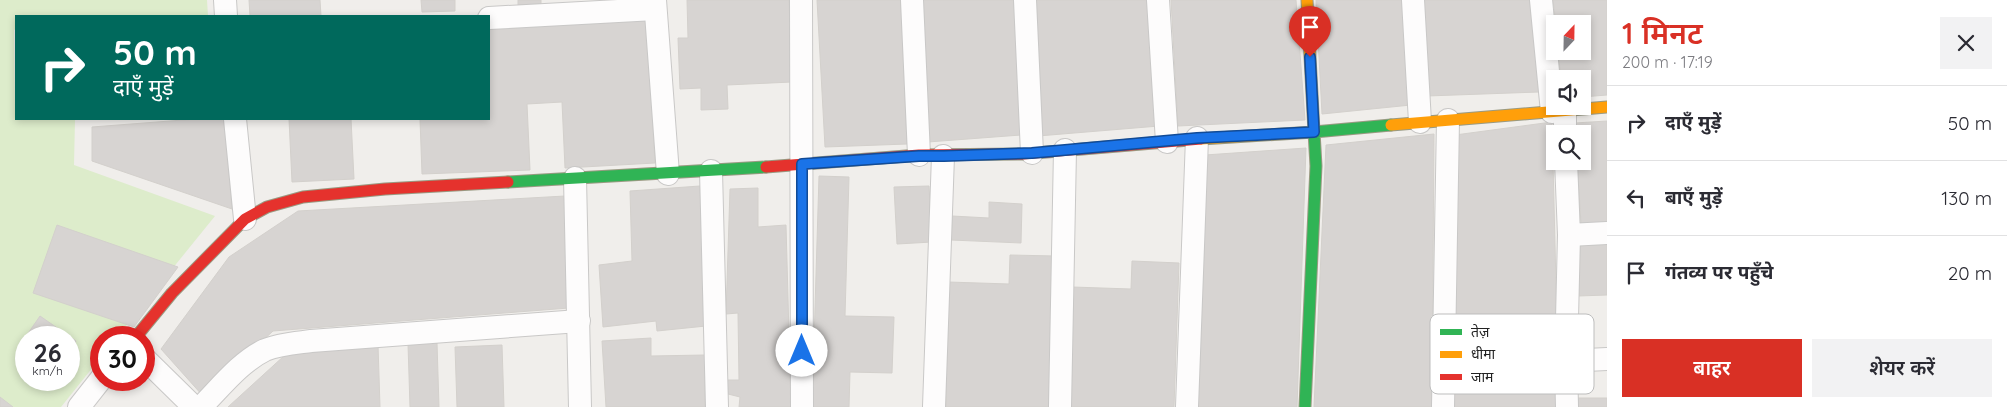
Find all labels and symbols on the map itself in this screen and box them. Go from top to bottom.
pin [1289,6,1331,57]
north arrow [1546,15,1591,60]
legend [1430,314,1594,394]
text: तेज़ [1471,323,1490,341]
position arrow [775,324,827,376]
speed limit sign: 30 [90,326,155,391]
text: धीमा [1471,345,1496,363]
text: जाम [1471,368,1494,386]

